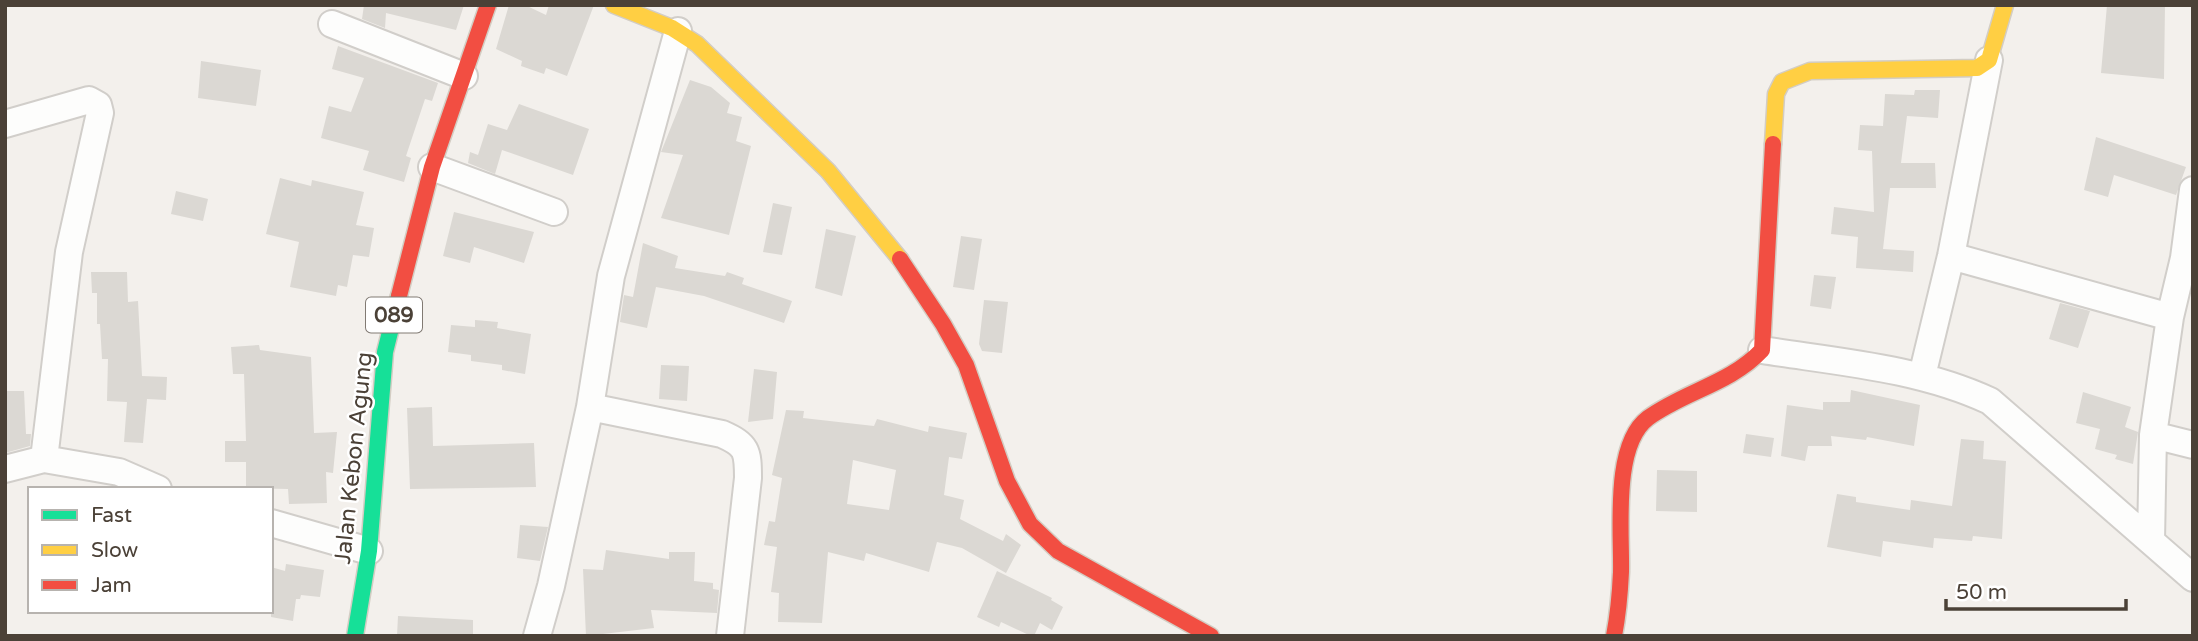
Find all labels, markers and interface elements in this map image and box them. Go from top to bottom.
road number: 089 [366,298,422,332]
street label: Jalan Kebon Agung [329,351,379,566]
legend [28,487,273,613]
text: Fast [91,503,132,528]
text: Slow [91,538,139,563]
scale bar [1946,568,2126,612]
text: Jam [91,573,132,598]
text: 50 m [1956,580,2007,605]

